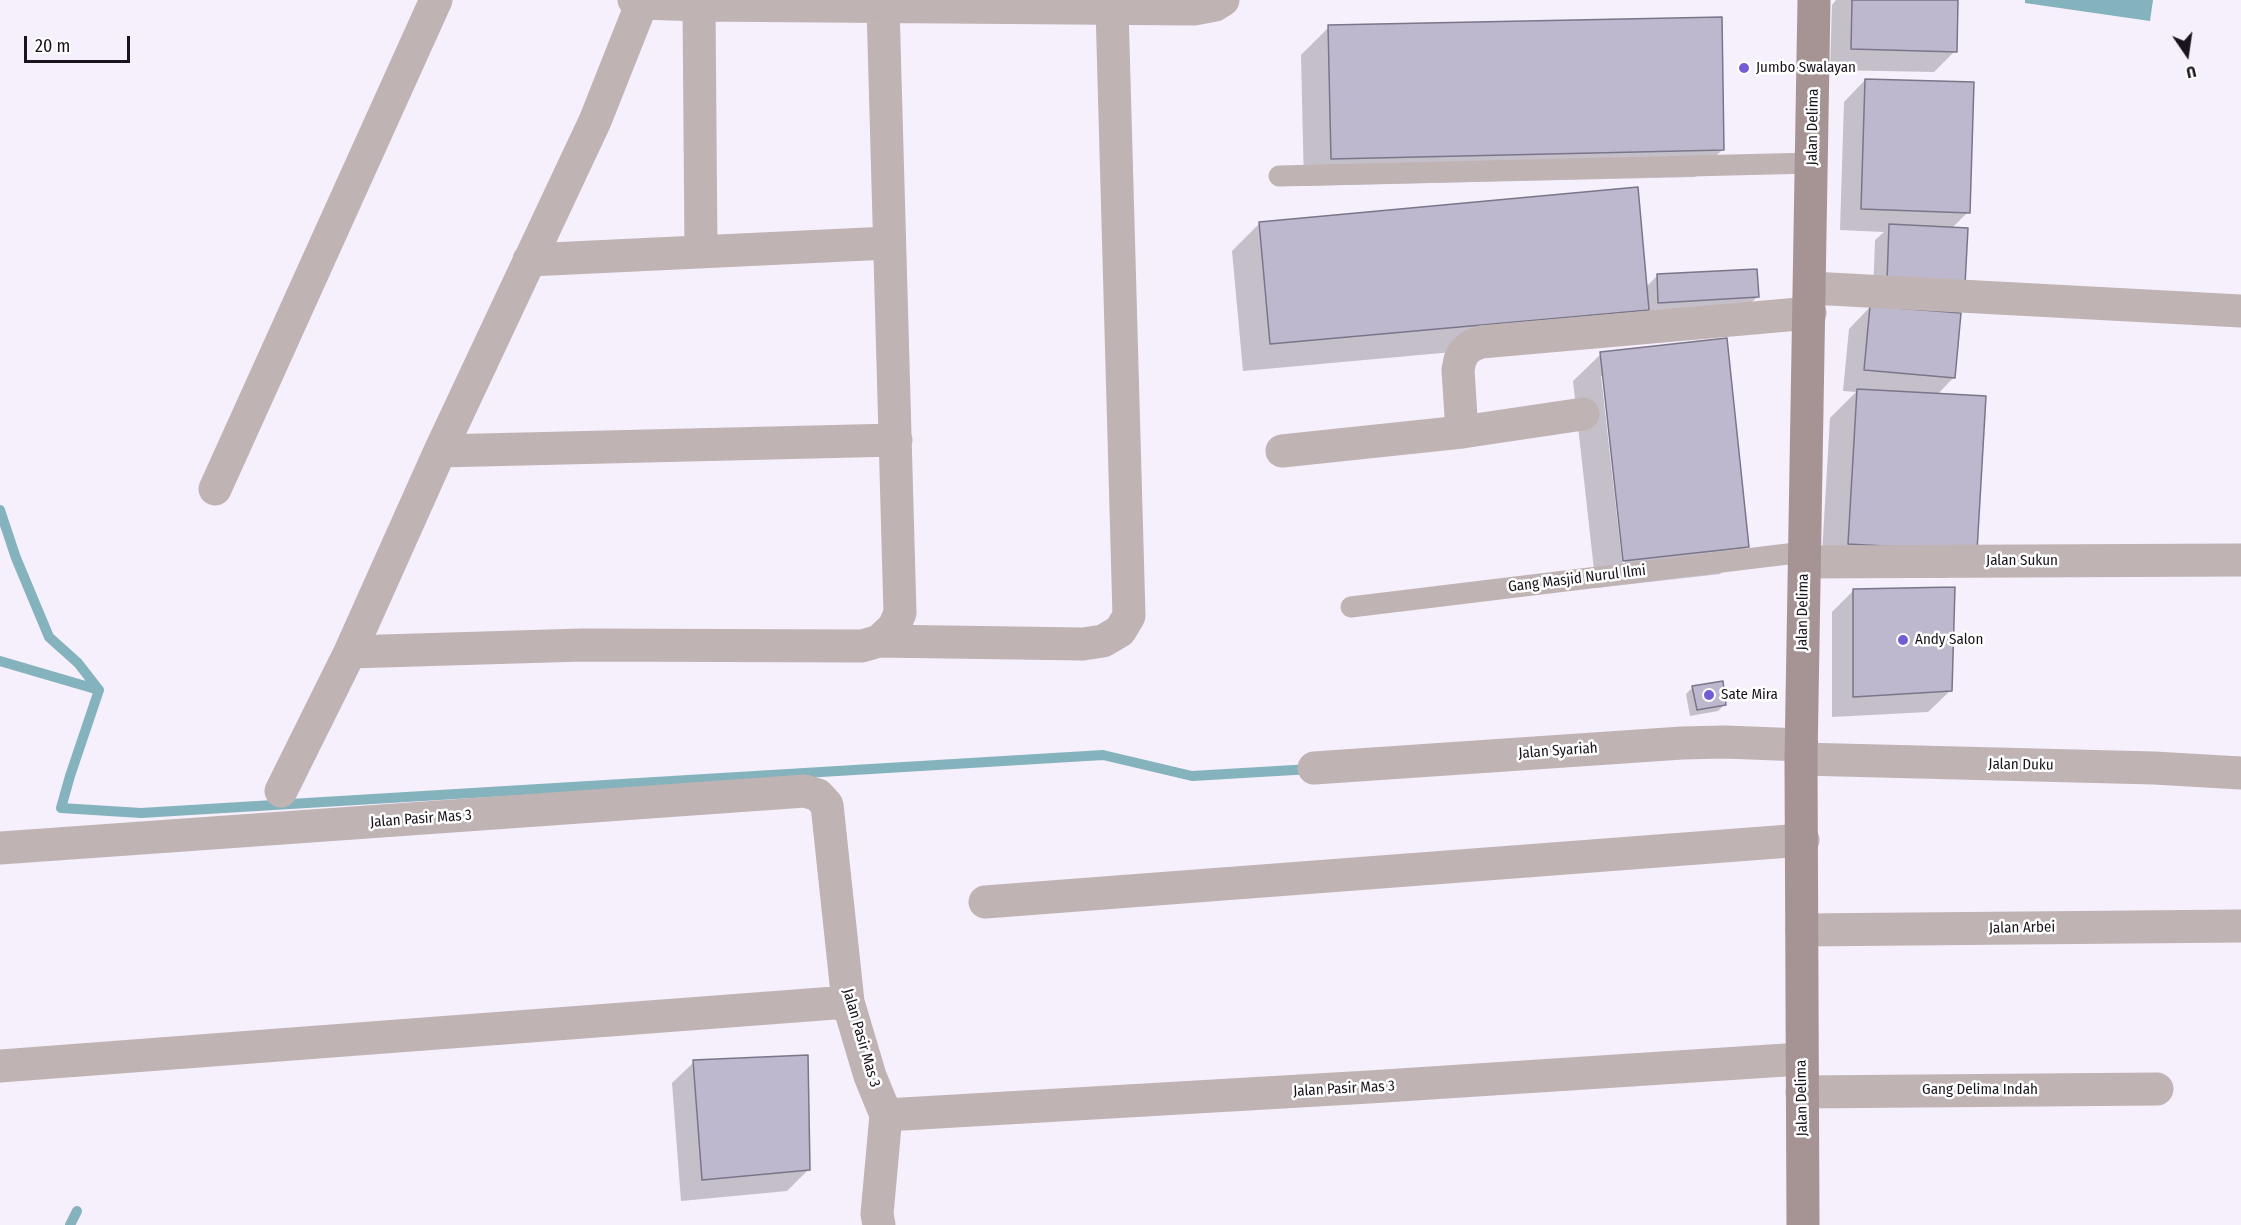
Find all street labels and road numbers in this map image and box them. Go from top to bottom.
street label: Jalan Delima [1803,88,1823,166]
street label: Jalan Sukun [1986,552,2058,570]
street label: Gang Masjid Nurul Ilmi [1507,562,1647,596]
street label: Jalan Delima [1793,573,1813,651]
street label: Jalan Syariah [1518,739,1598,763]
street label: Jalan Duku [1988,755,2054,775]
street label: Jalan Pasir Mas 3 [370,806,472,832]
street label: Jalan Arbei [1989,918,2055,938]
street label: Jalan Pasir Mas 3 [838,987,884,1089]
street label: Jalan Delima [1792,1059,1812,1137]
street label: Jalan Pasir Mas 3 [1293,1077,1395,1101]
street label: Gang Delima Indah [1922,1081,2038,1099]

